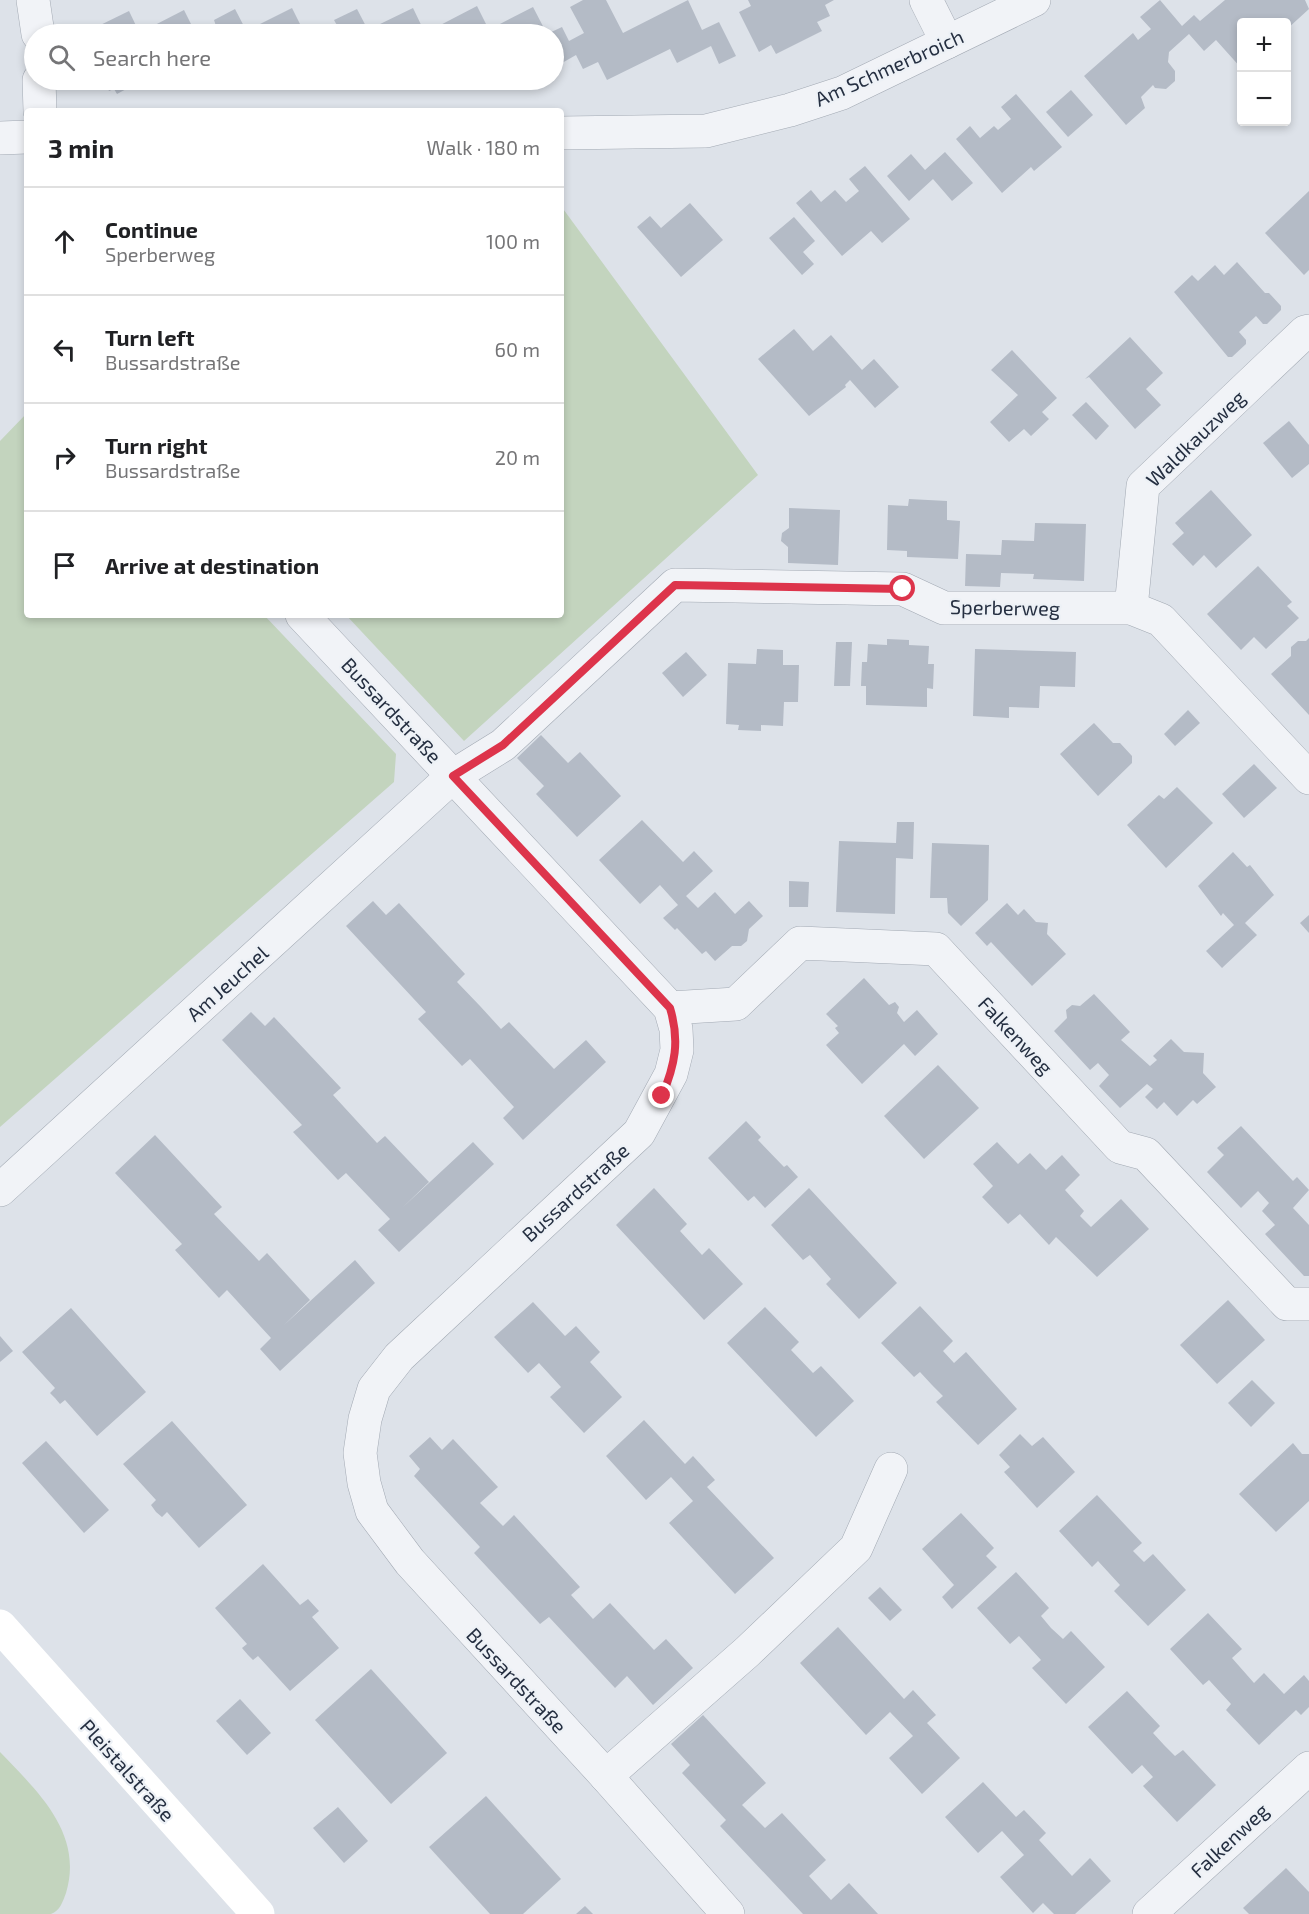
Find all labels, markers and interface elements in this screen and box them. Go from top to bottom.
map controls [1237,18,1291,126]
button: + [1237,18,1291,72]
street label: Am Schmerbroich [811,23,967,111]
search box [24,24,564,90]
icon: search [45,41,78,74]
text: Search here [93,44,211,70]
button: − [1237,72,1291,126]
text: 3 min [48,132,114,163]
text: Walk · 180 m [427,135,540,159]
text: Continue [105,216,198,242]
icon: ahead [48,225,81,258]
text: 100 m [486,229,540,253]
text: Sperberweg [105,242,215,266]
text: Turn left [105,324,194,350]
icon: left [48,333,81,366]
text: 60 m [495,337,540,361]
text: Bussardstraße [105,350,240,374]
street label: Waldkauzweg [1141,385,1249,491]
text: Turn right [105,432,207,458]
icon: right [48,441,81,474]
text: 20 m [495,445,540,469]
text: Bussardstraße [105,458,240,482]
icon: arrive [48,549,81,582]
text: Arrive at destination [105,552,319,578]
route start [889,575,915,601]
street label: Sperberweg [950,594,1060,620]
street label: Bussardstraße [337,652,447,768]
street label: Am Jeuchel [181,940,273,1026]
street label: Falkenweg [974,991,1058,1079]
route end [648,1082,674,1108]
street label: Bussardstraße [517,1138,633,1246]
street label: Bussardstraße [462,1622,572,1738]
street label: Pleistalstraße [76,1714,180,1826]
street label: Falkenweg [1185,1798,1273,1882]

